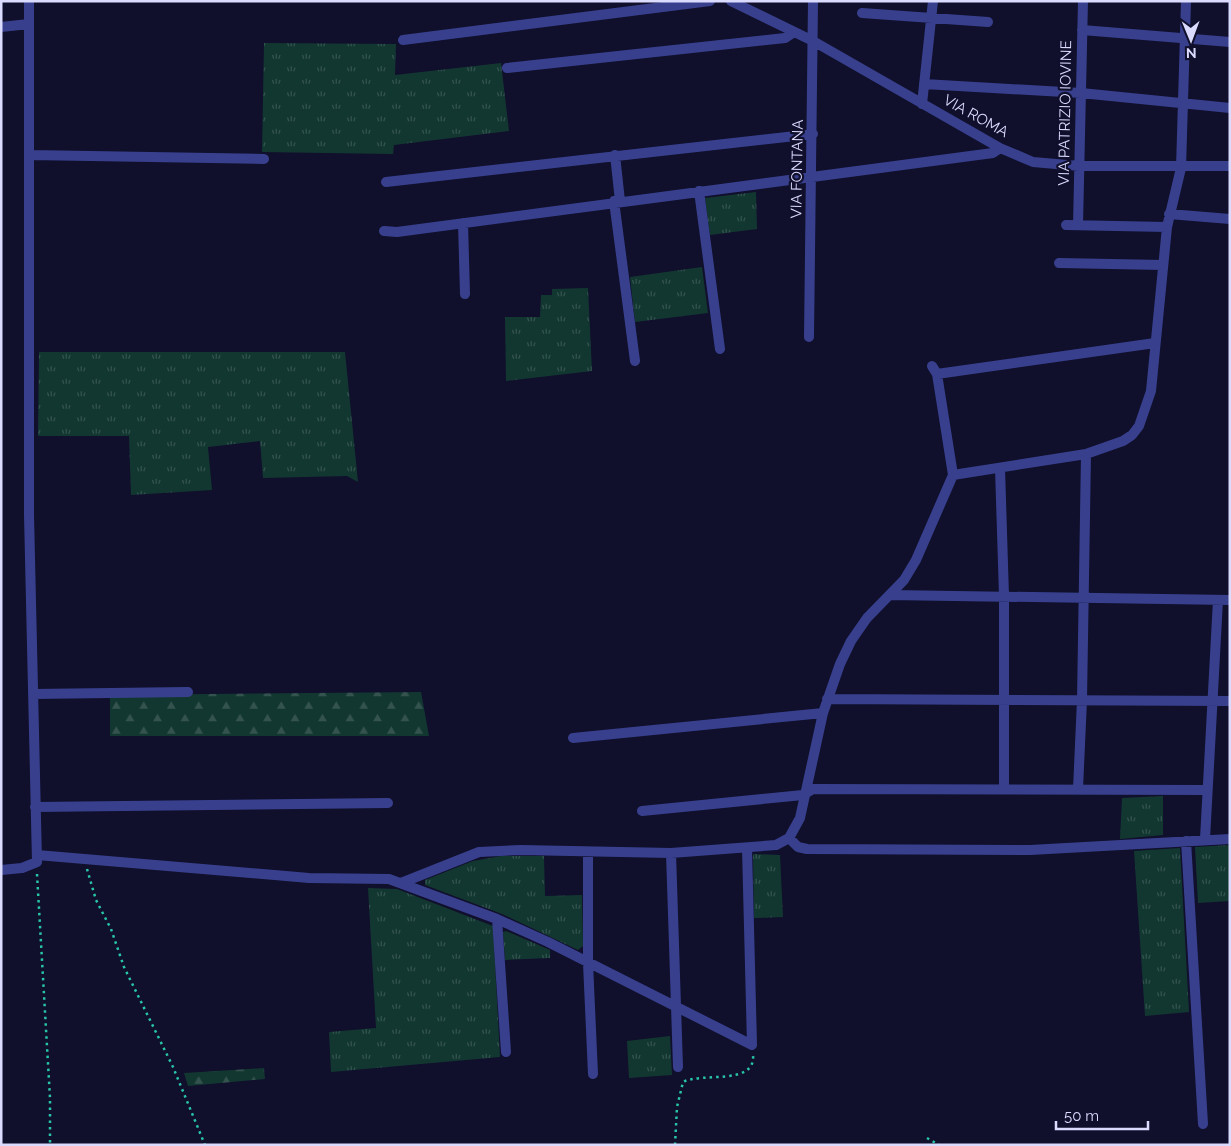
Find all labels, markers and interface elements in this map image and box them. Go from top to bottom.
north arrow [1166,15,1216,65]
street label: VIA PATRIZIO IOVINE [1055,40,1075,186]
text: N [1186,45,1197,61]
street label: VIA ROMA [940,91,1012,141]
street label: VIA FONTANA [787,119,807,219]
scale bar [1056,1098,1148,1130]
text: 50 m [1064,1107,1099,1125]

